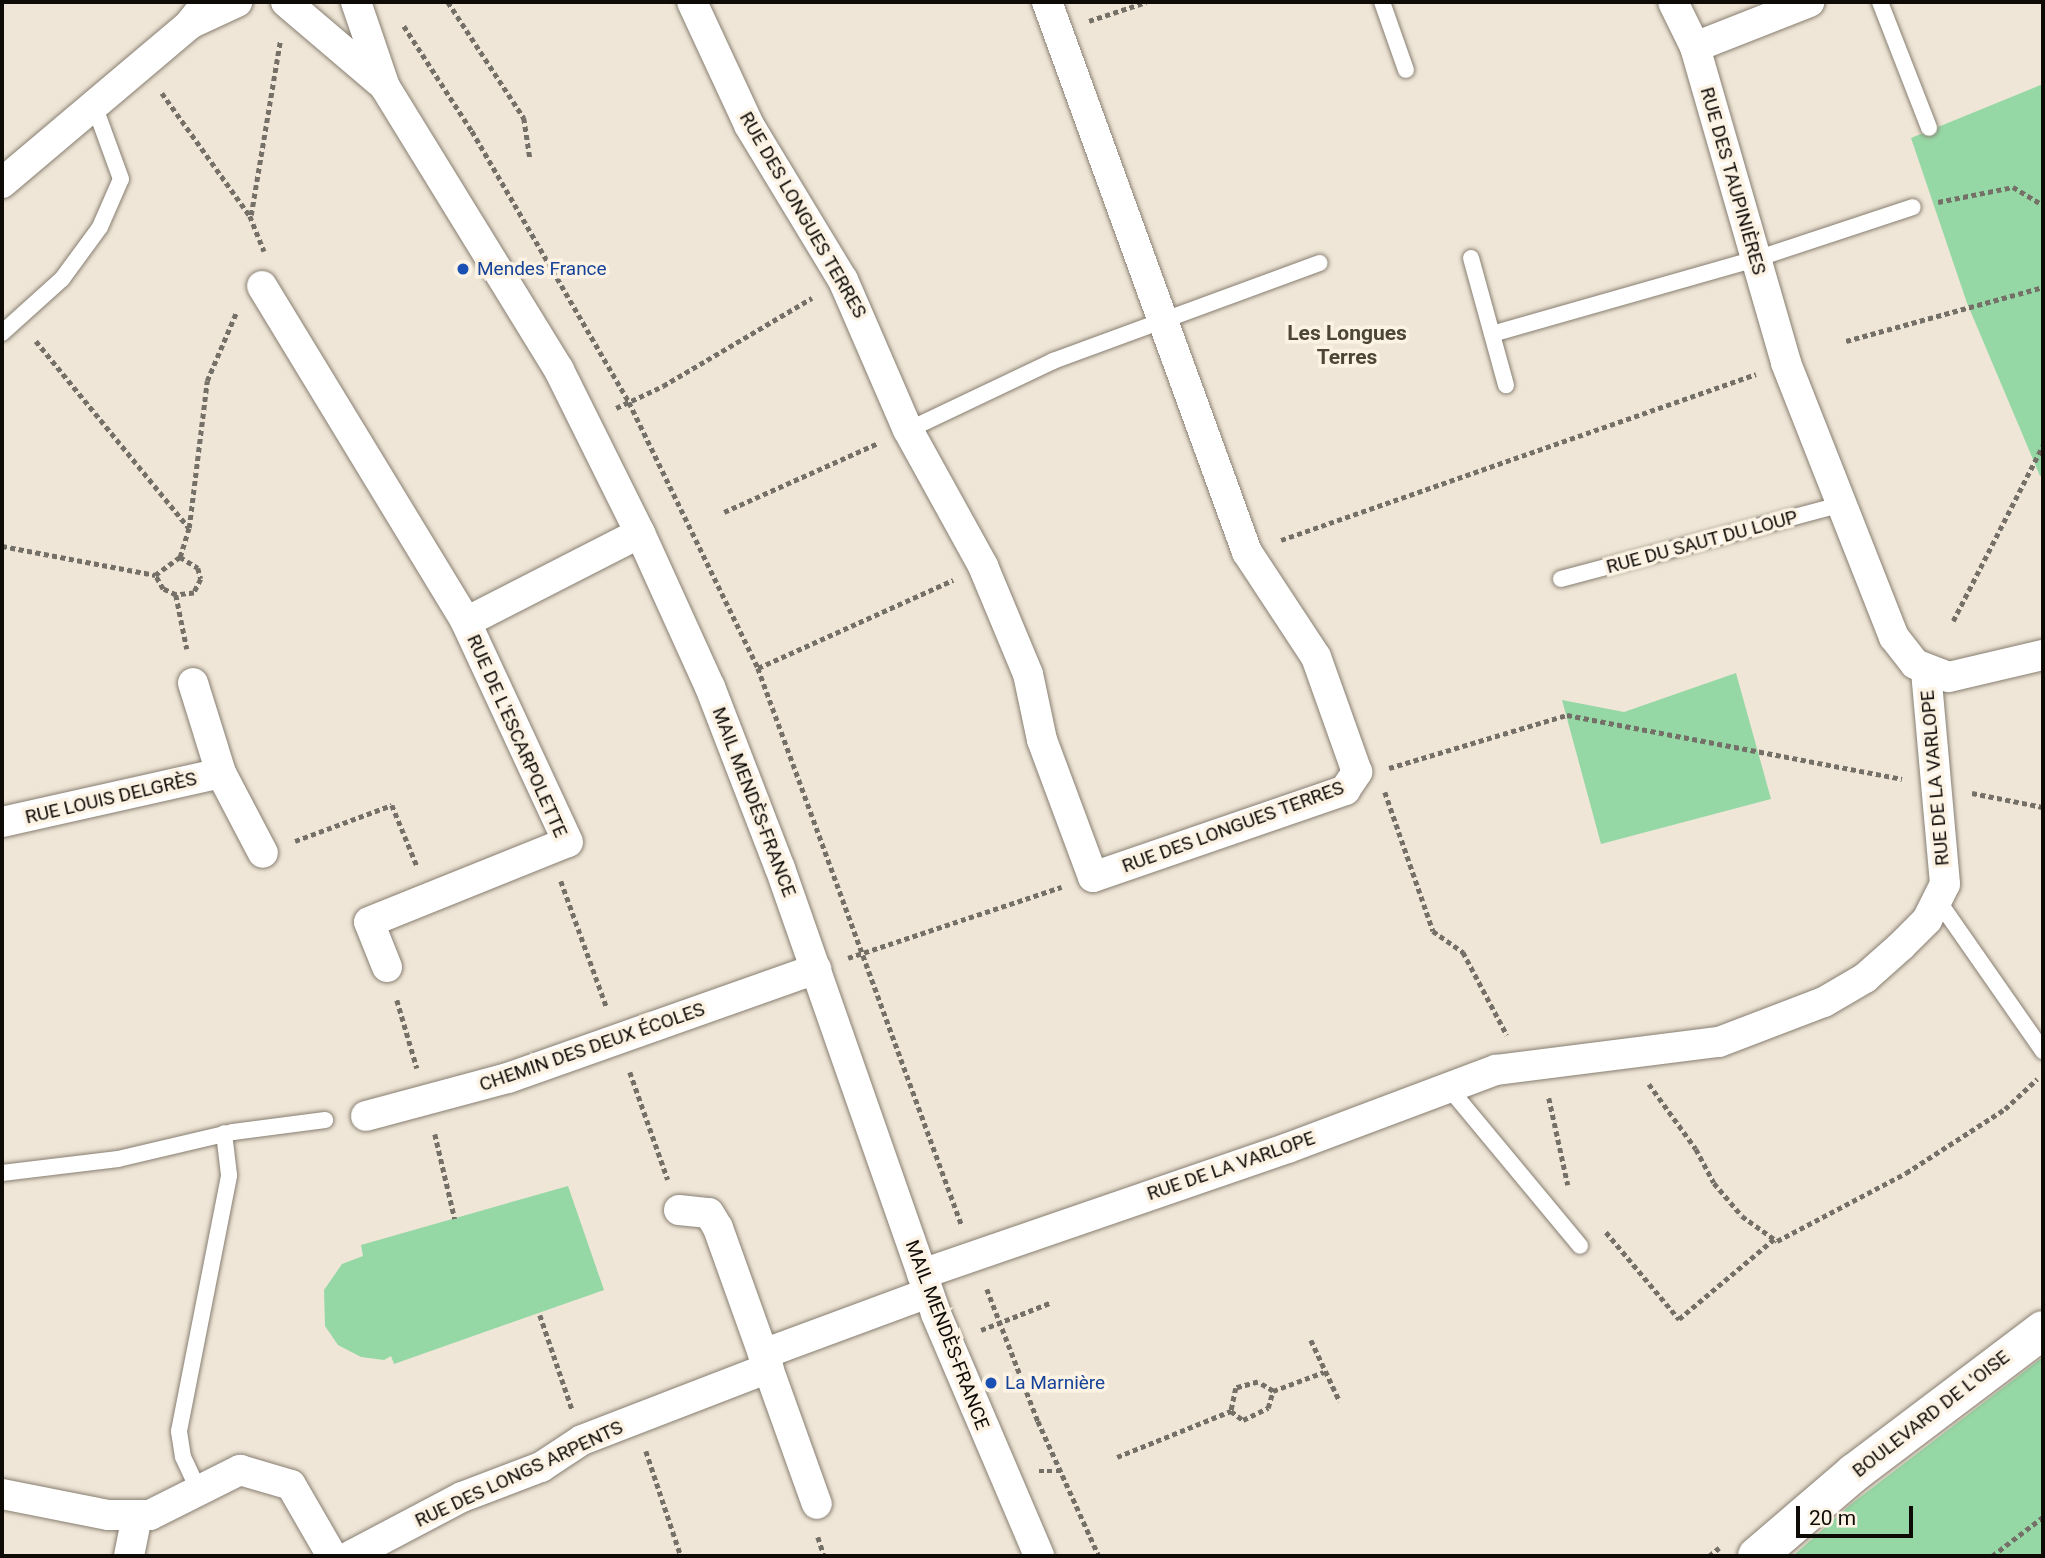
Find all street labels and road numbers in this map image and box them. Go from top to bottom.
street label: RUE DES TAUPINIÈRES [1695,84,1771,278]
street label: RUE DES LONGUES TERRES [734,108,872,322]
street label: RUE DU SAUT DU LOUP [1604,505,1800,579]
street label: RUE DE L'ESCARPOLETTE [462,631,572,841]
street label: RUE DE LA VARLOPE [1916,689,1954,867]
street label: MAIL MENDÈS-FRANCE [707,704,801,900]
street label: RUE LOUIS DELGRÈS [23,767,199,829]
street label: RUE DES LONGUES TERRES [1119,776,1347,878]
street label: CHEMIN DES DEUX ÉCOLES [476,998,708,1096]
street label: RUE DE LA VARLOPE [1144,1127,1318,1205]
street label: MAIL MENDÈS-FRANCE [900,1237,994,1433]
street label: BOULEVARD DE L'OISE [1848,1346,2014,1482]
street label: RUE DES LONGS ARPENTS [411,1416,627,1532]

